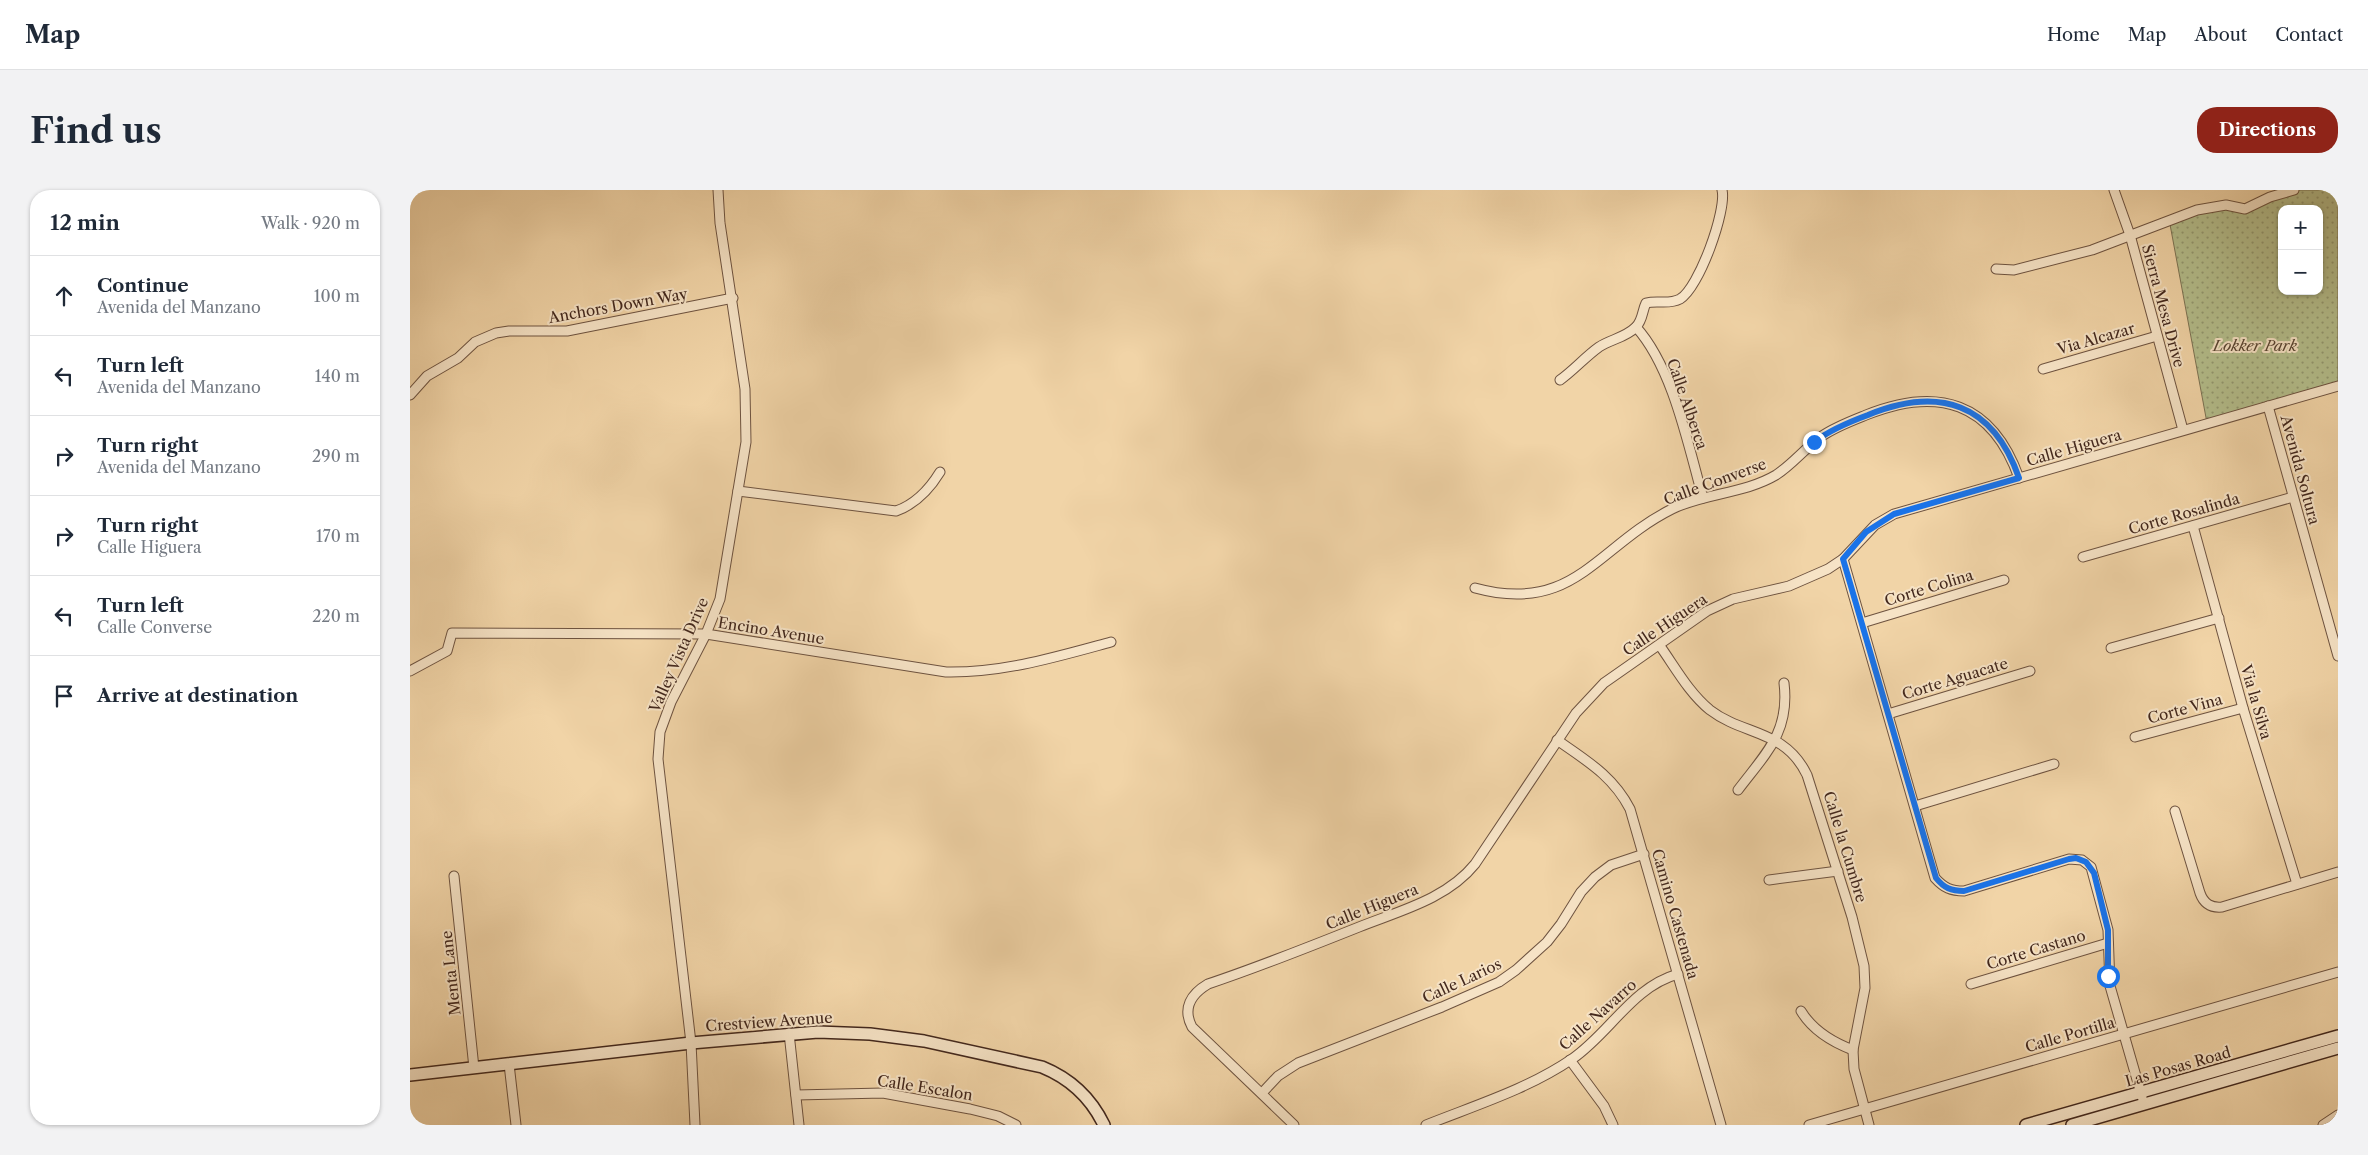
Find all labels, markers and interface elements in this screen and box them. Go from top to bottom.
text: Map [25,20,80,49]
text: Home [2047,24,2100,46]
text: Map [2128,24,2166,46]
text: About [2194,24,2247,46]
text: Contact [2275,24,2343,46]
button: Directions [2197,107,2338,153]
text: Find us [30,109,162,152]
map controls [2278,205,2323,295]
button: + [2278,205,2323,250]
text: 12 min [50,210,120,235]
text: Walk · 920 m [261,213,360,233]
street label: Sierra Mesa Drive [2138,242,2189,370]
button: − [2278,250,2323,295]
text: Continue [97,274,189,297]
icon: ahead [50,282,78,310]
street label: Anchors Down Way [546,284,690,327]
text: 100 m [314,286,360,306]
text: Avenida del Manzano [97,297,261,317]
street label: Via Alcazar [2054,318,2138,359]
park label: Lokker Park [2212,336,2297,355]
text: Turn left [97,354,184,377]
street label: Calle Alberca [1663,356,1712,452]
icon: left [50,362,78,390]
text: 140 m [315,366,360,386]
text: Avenida del Manzano [97,377,261,397]
street label: Avenida Soltura [2276,412,2324,527]
street label: Calle Higuera [2024,425,2124,470]
route end [1803,431,1826,454]
text: Turn right [97,434,198,457]
icon: right [50,442,78,470]
text: 290 m [312,446,360,466]
street label: Calle Converse [1661,454,1769,509]
text: Avenida del Manzano [97,457,261,477]
street label: Corte Rosalinda [2126,489,2242,538]
text: Turn right [97,514,198,537]
icon: right [50,522,78,550]
text: 170 m [316,526,360,546]
text: Calle Higuera [97,537,201,557]
street label: Corte Colina [1882,565,1976,610]
street label: Calle Higuera [1619,589,1711,660]
text: Turn left [97,594,184,617]
street label: Valley Vista Drive [644,595,712,716]
icon: left [50,602,78,630]
text: 220 m [312,606,360,626]
street label: Encino Avenue [717,613,826,648]
text: Calle Converse [97,617,212,637]
street label: Corte Aguacate [1900,653,2010,704]
street label: Via la Silva [2236,661,2276,741]
icon: arrive [50,682,78,710]
text: Arrive at destination [97,684,298,707]
street label: Corte Vina [2145,689,2225,728]
street label: Calle la Cumbre [1820,789,1871,905]
street label: Camino Castenada [1648,847,1703,981]
street label: Calle Higuera [1323,879,1421,934]
street label: Corte Castano [1984,925,2088,974]
street label: Menta Lane [437,930,464,1016]
street label: Calle Larios [1419,954,1504,1007]
route start [2097,965,2120,988]
street label: Calle Navarro [1555,975,1640,1054]
street label: Crestview Avenue [705,1008,833,1035]
street label: Calle Portilla [2023,1013,2117,1056]
street label: Las Posas Road [2123,1042,2233,1091]
street label: Calle Escalon [876,1071,975,1105]

